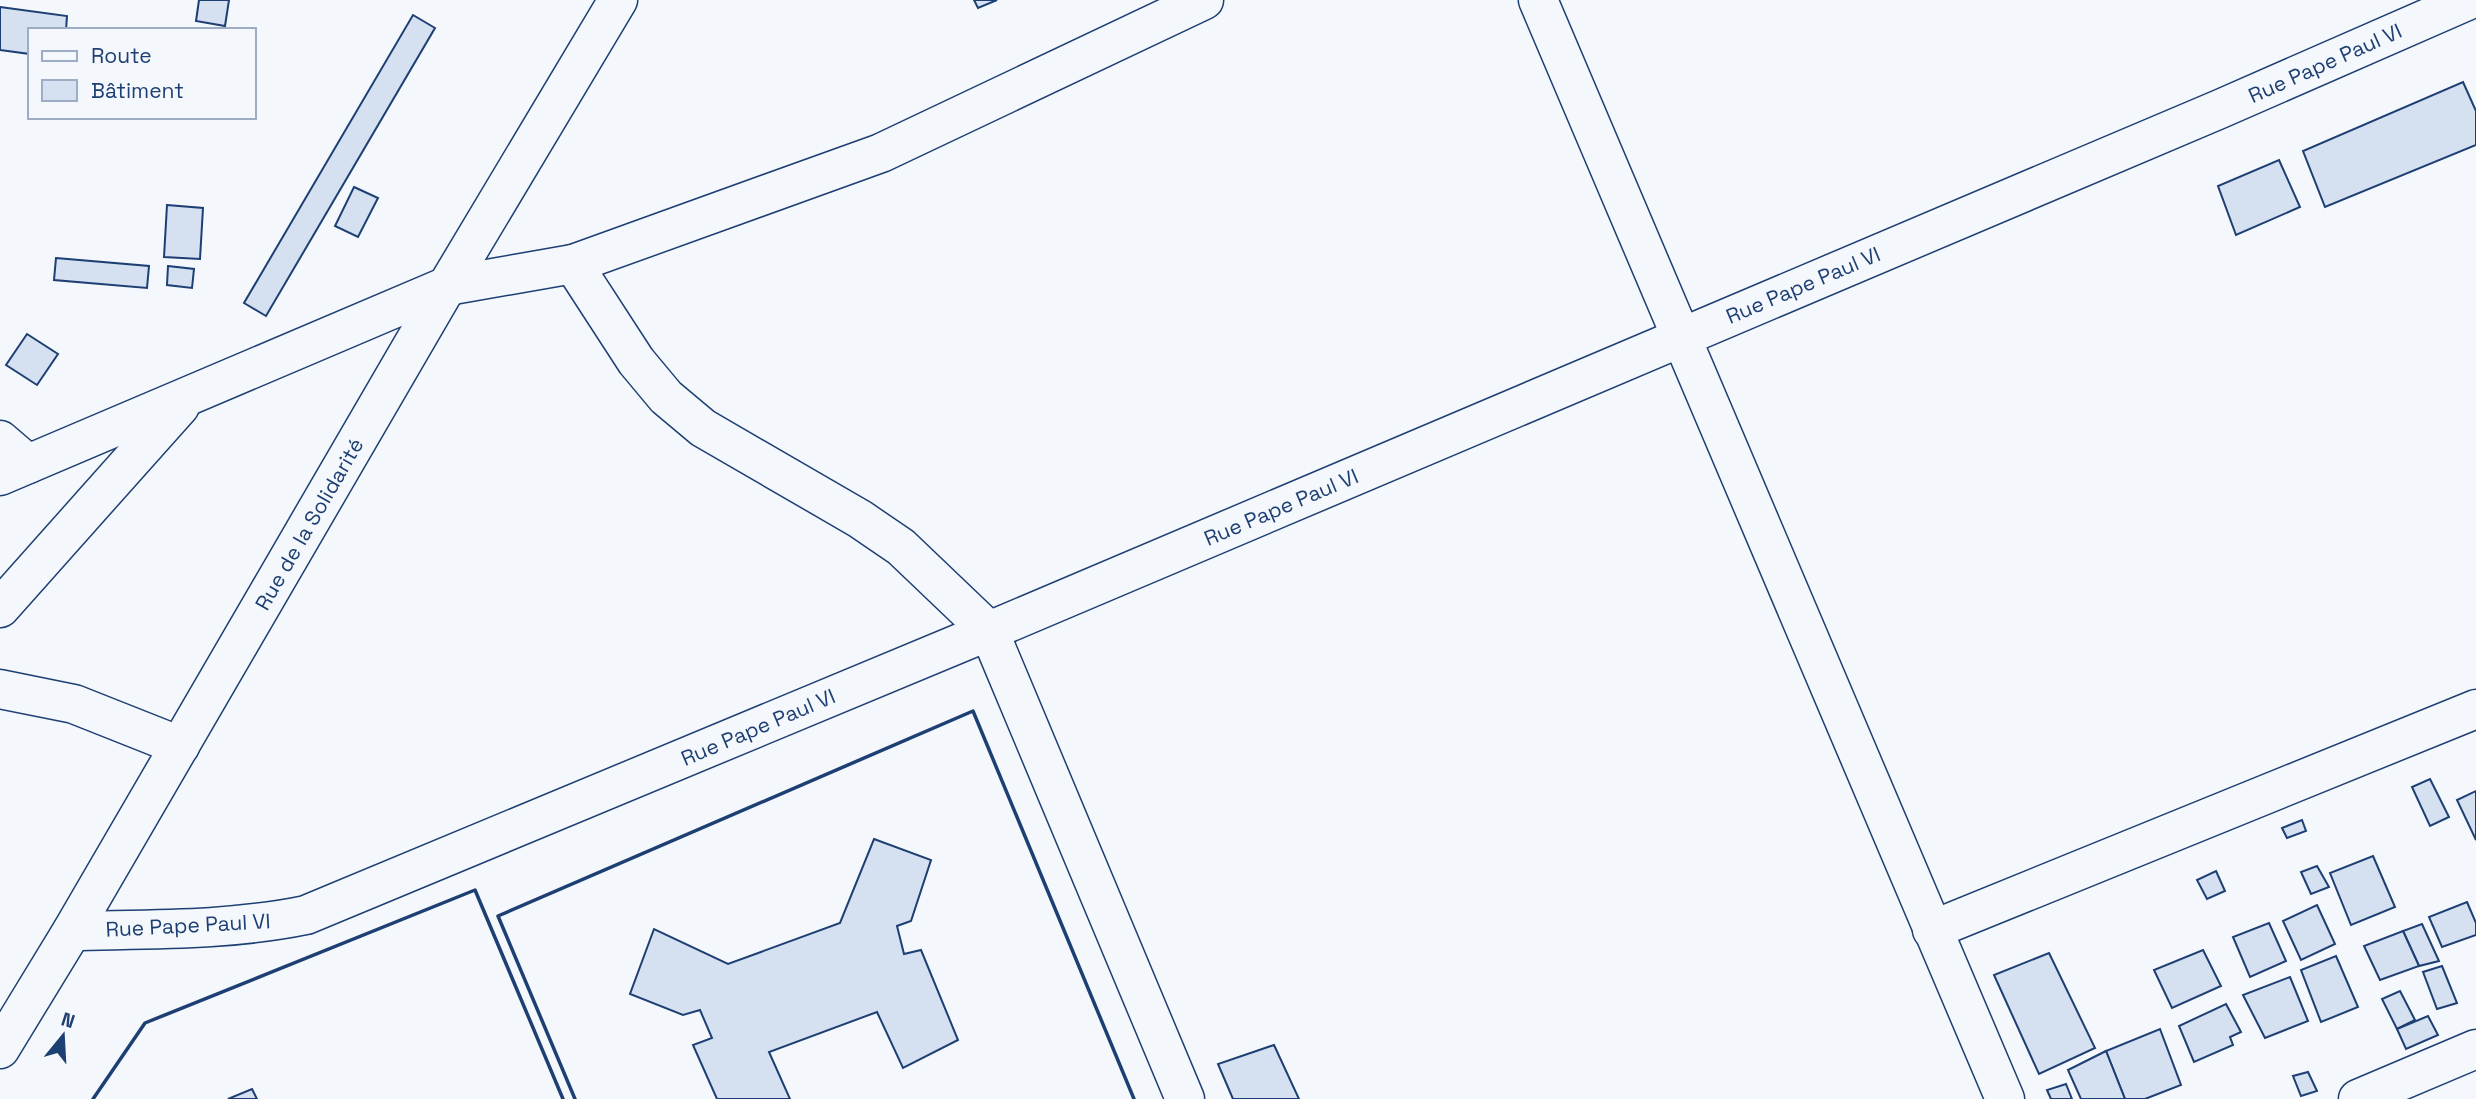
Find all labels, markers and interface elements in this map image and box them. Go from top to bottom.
street label: Rue Pape Paul VI [2244,17,2406,109]
legend [28,28,256,119]
text: Route [91,42,152,69]
text: Bâtiment [91,77,184,104]
street label: Rue Pape Paul VI [1722,240,1884,330]
street label: Rue de la Solidarité [249,433,369,615]
street label: Rue Pape Paul VI [1200,462,1362,552]
street label: Rue Pape Paul VI [677,682,839,772]
street label: Rue Pape Paul VI [105,907,271,943]
north arrow [28,1001,98,1071]
text: N [58,1006,78,1034]

